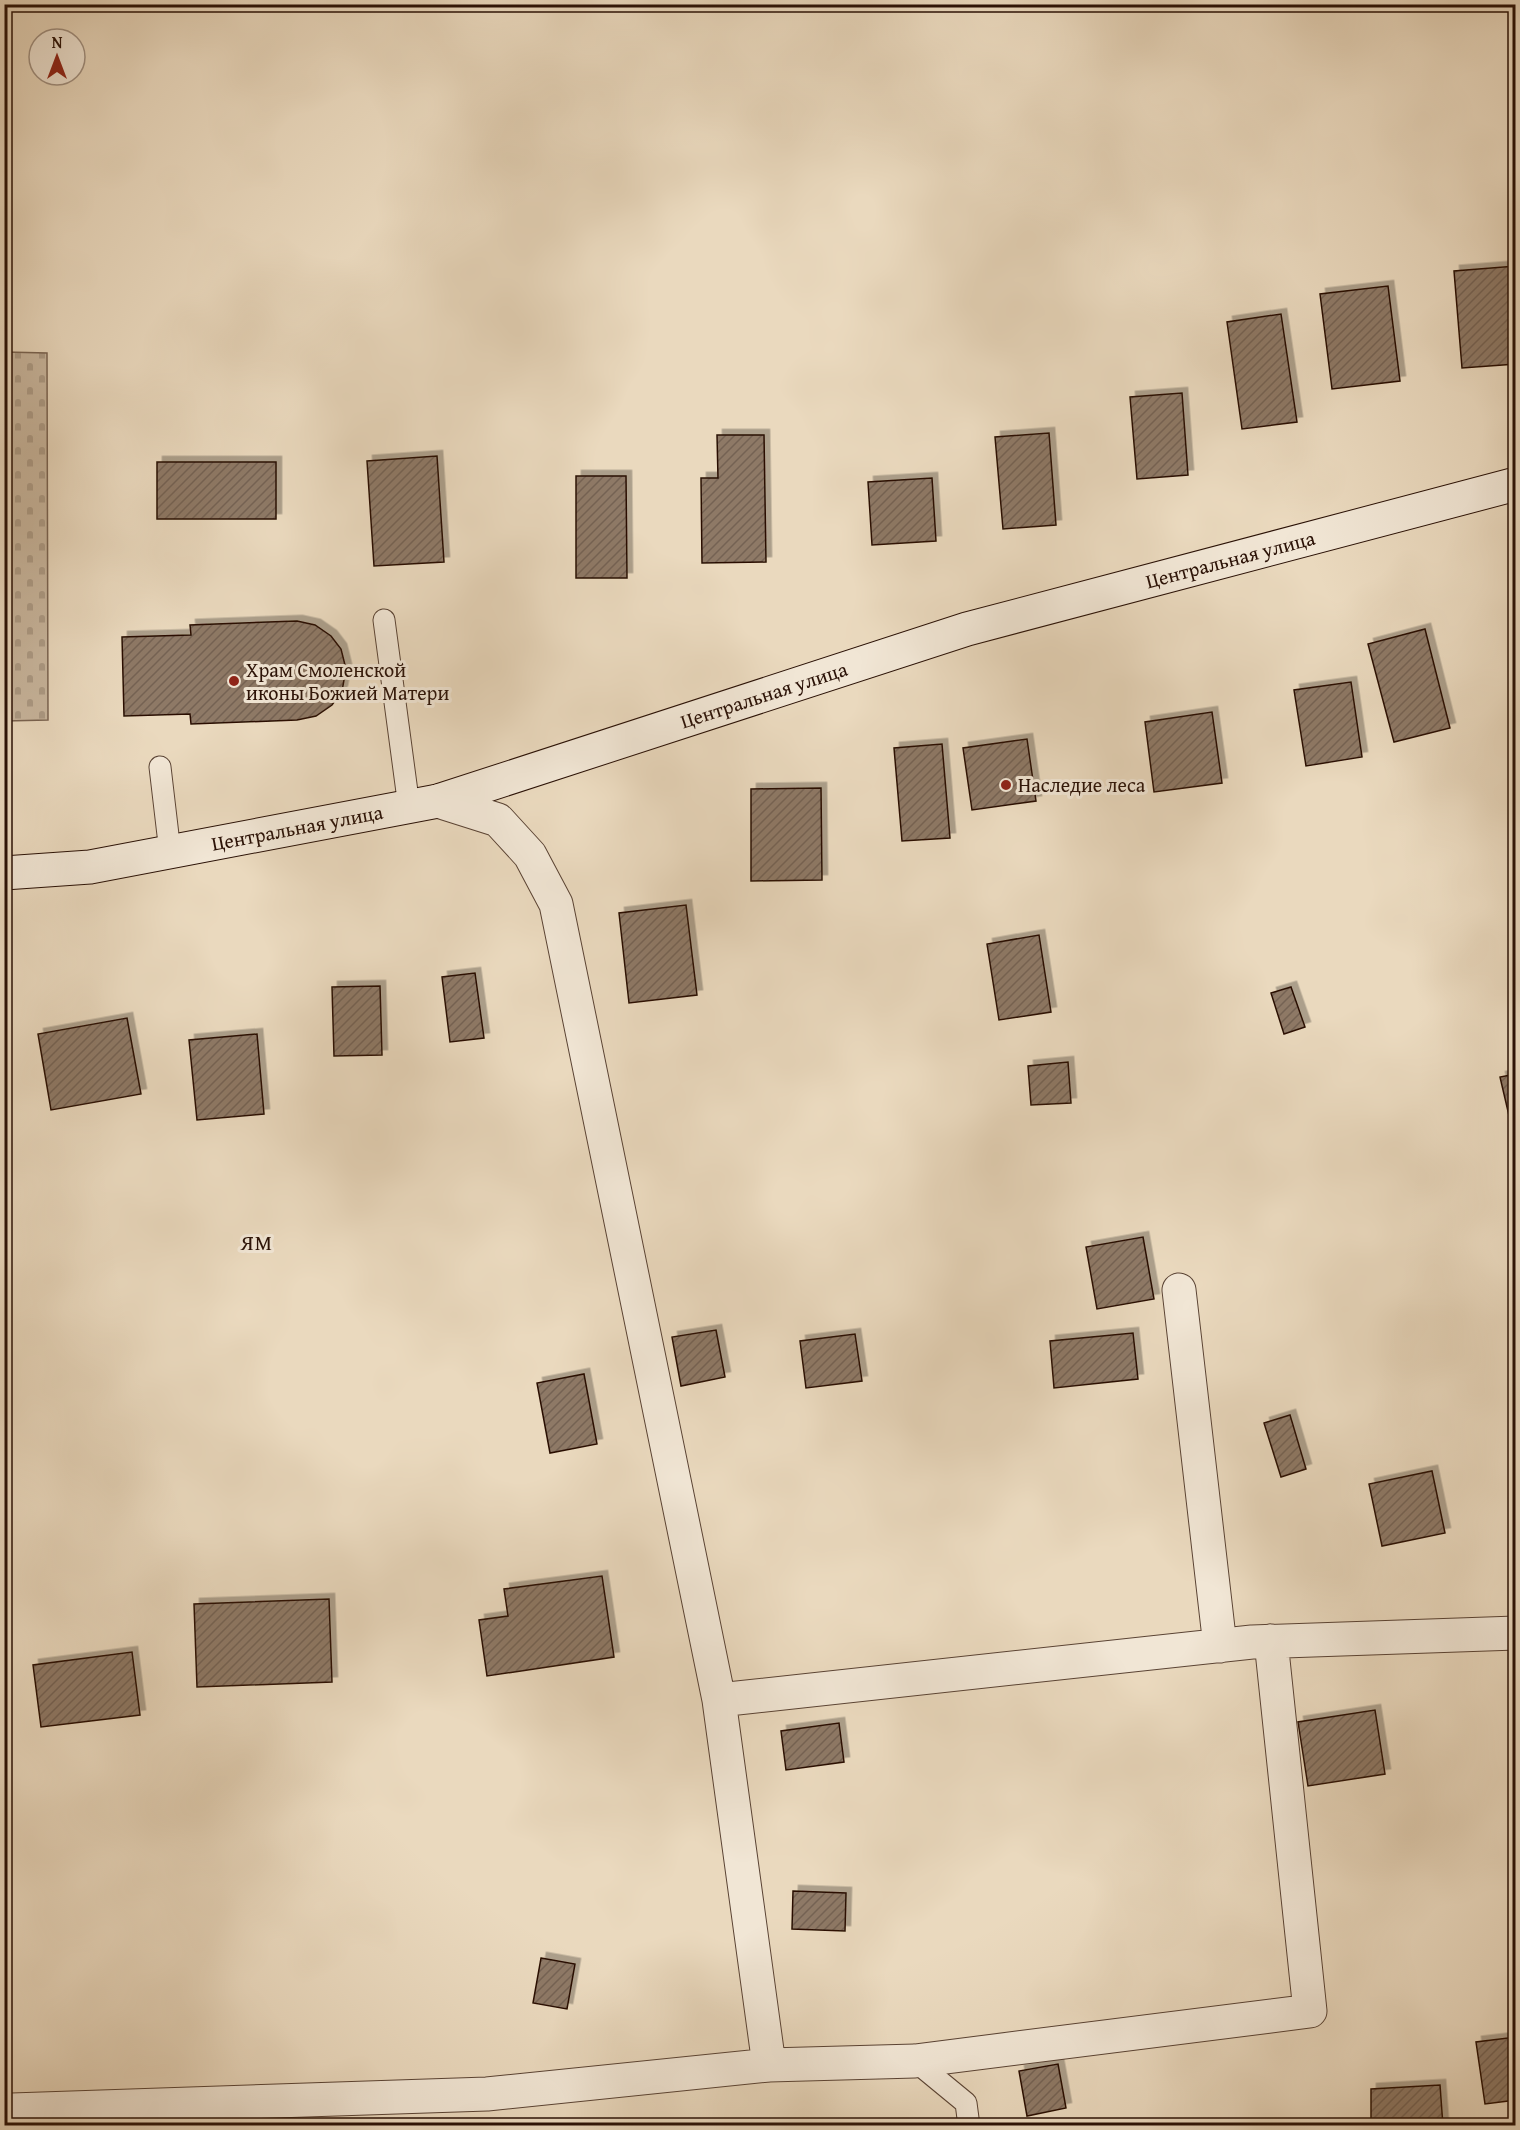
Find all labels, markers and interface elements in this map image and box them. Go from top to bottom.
north arrow [27,27,87,87]
text: N [52,30,63,54]
street label: Центральная улица [1142,523,1318,595]
street label: Центральная улица [676,654,851,735]
place label: Храм Смоленской иконы Божией Матери [246,655,449,707]
marker: Храм Смоленской иконы Божией Матери [227,674,241,688]
place label: Наследие леса [1018,770,1146,799]
marker: Наследие леса [999,778,1013,792]
street label: Центральная улица [209,797,386,858]
district label: ЯМ [239,1226,274,1258]

